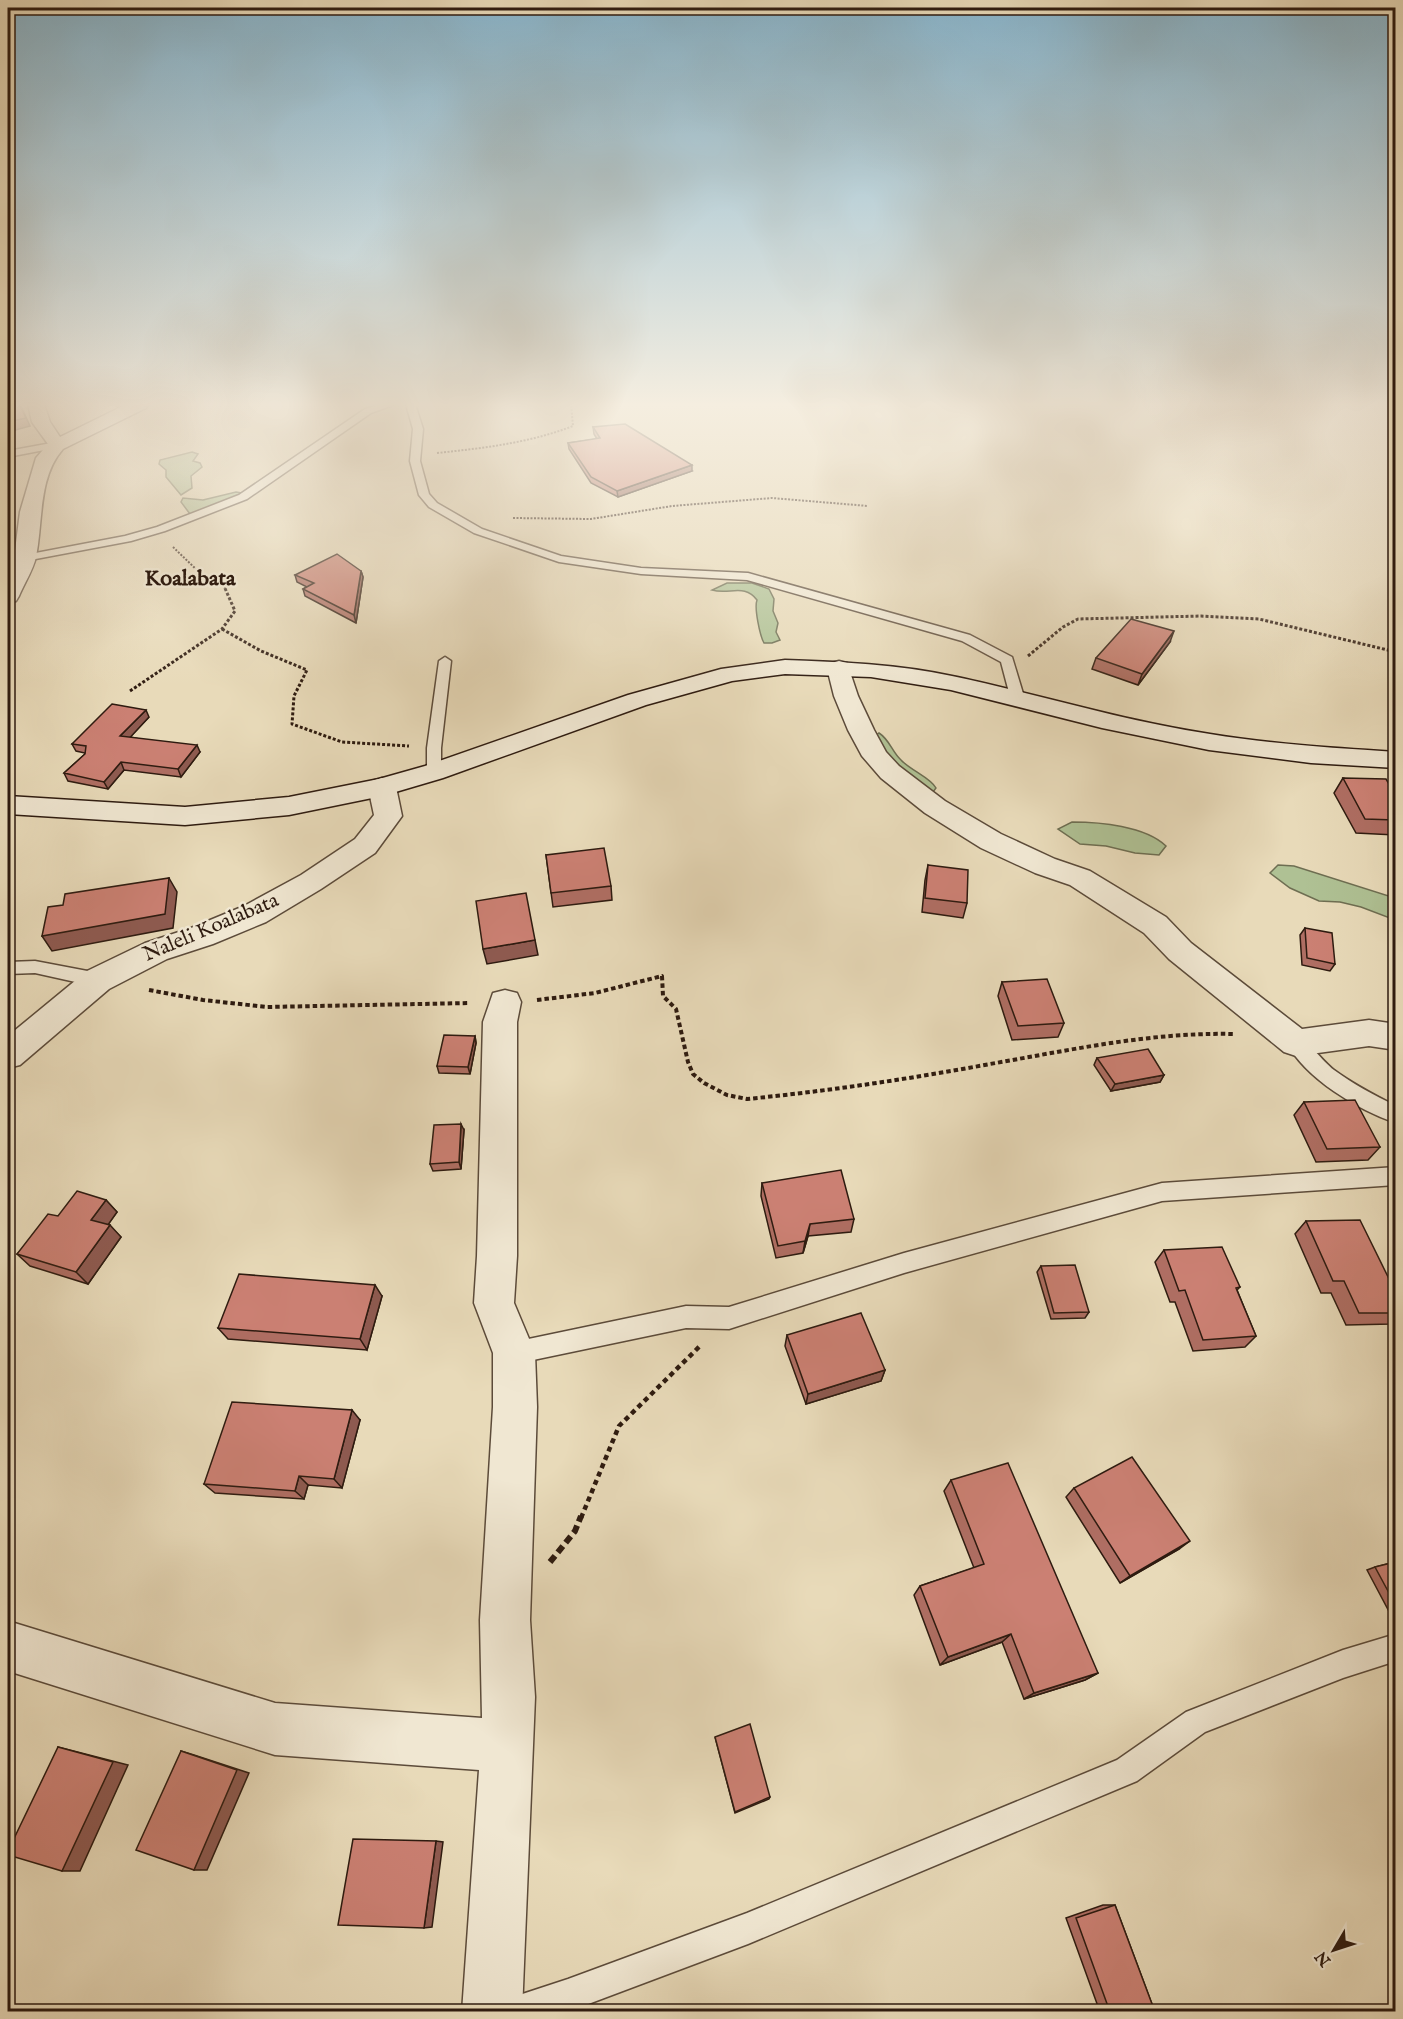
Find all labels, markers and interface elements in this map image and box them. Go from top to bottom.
district label: Koalabata [144,565,236,593]
street label: Naleli Koalabata [139,887,284,969]
north arrow [1304,1920,1364,1980]
text: N [1312,1946,1337,1971]

